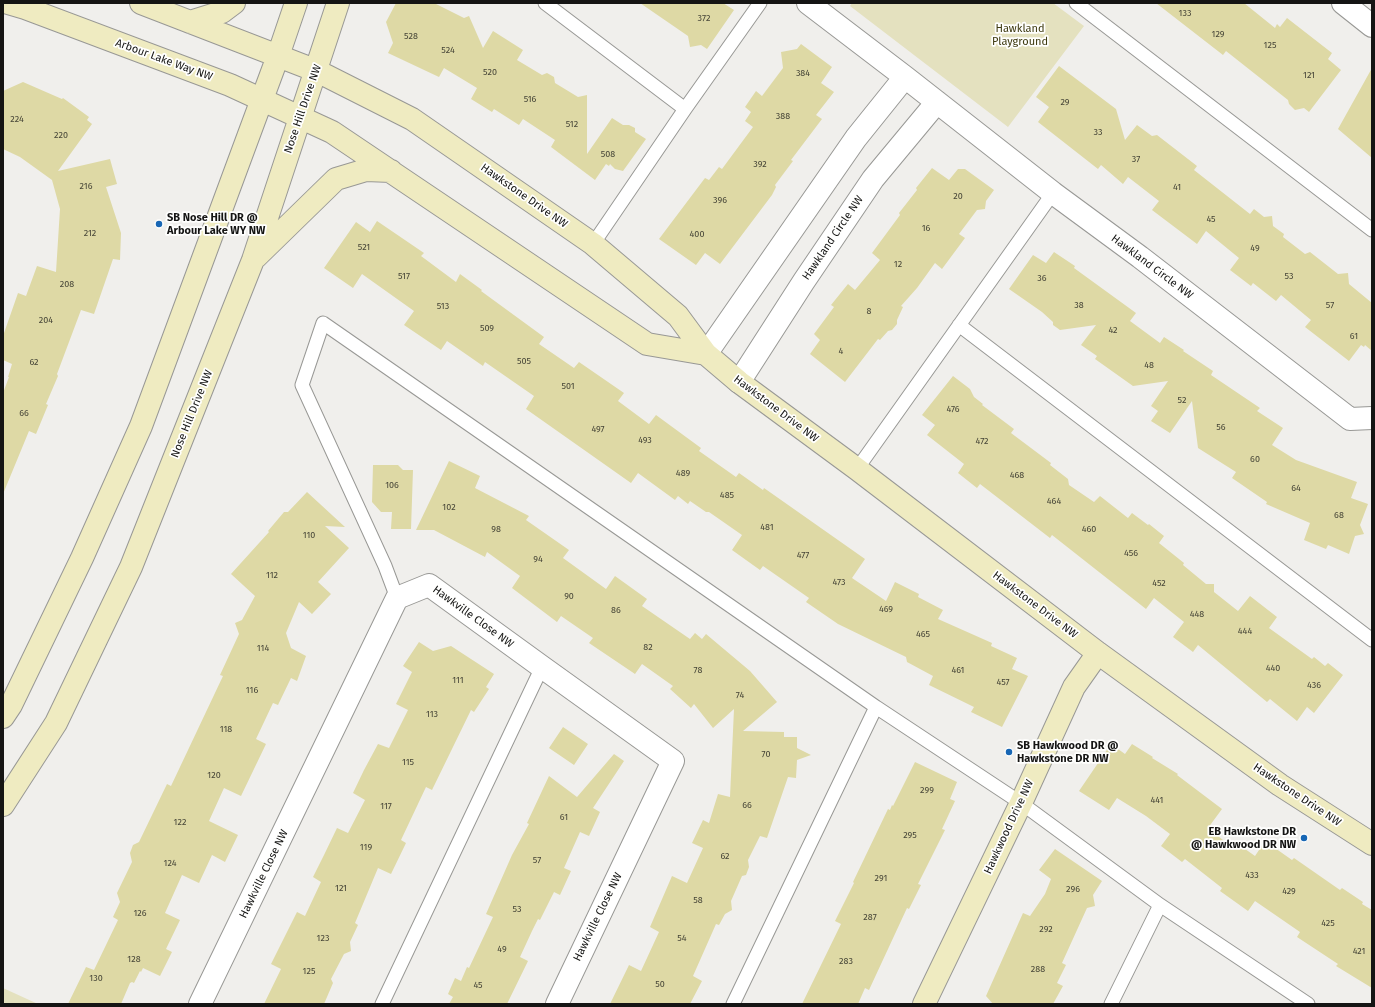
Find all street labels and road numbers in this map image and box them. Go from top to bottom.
street label: Arbour Lake Way NW [114,36,214,84]
street label: Nose Hill Drive NW [282,63,324,155]
street label: Hawkstone Drive NW [478,161,570,231]
street label: Hawkland Circle NW [800,193,866,283]
street label: Hawkland Circle NW [1108,232,1196,302]
street label: Nose Hill Drive NW [168,368,216,460]
street label: Hawkstone Drive NW [731,373,821,445]
street label: Hawkstone Drive NW [990,569,1080,641]
street label: Hawkville Close NW [430,583,516,651]
street label: Hawkstone Drive NW [1251,761,1343,829]
street label: Hawkwood Drive NW [981,778,1037,876]
street label: Hawkville Close NW [237,828,291,920]
street label: Hawkville Close NW [571,871,625,963]

